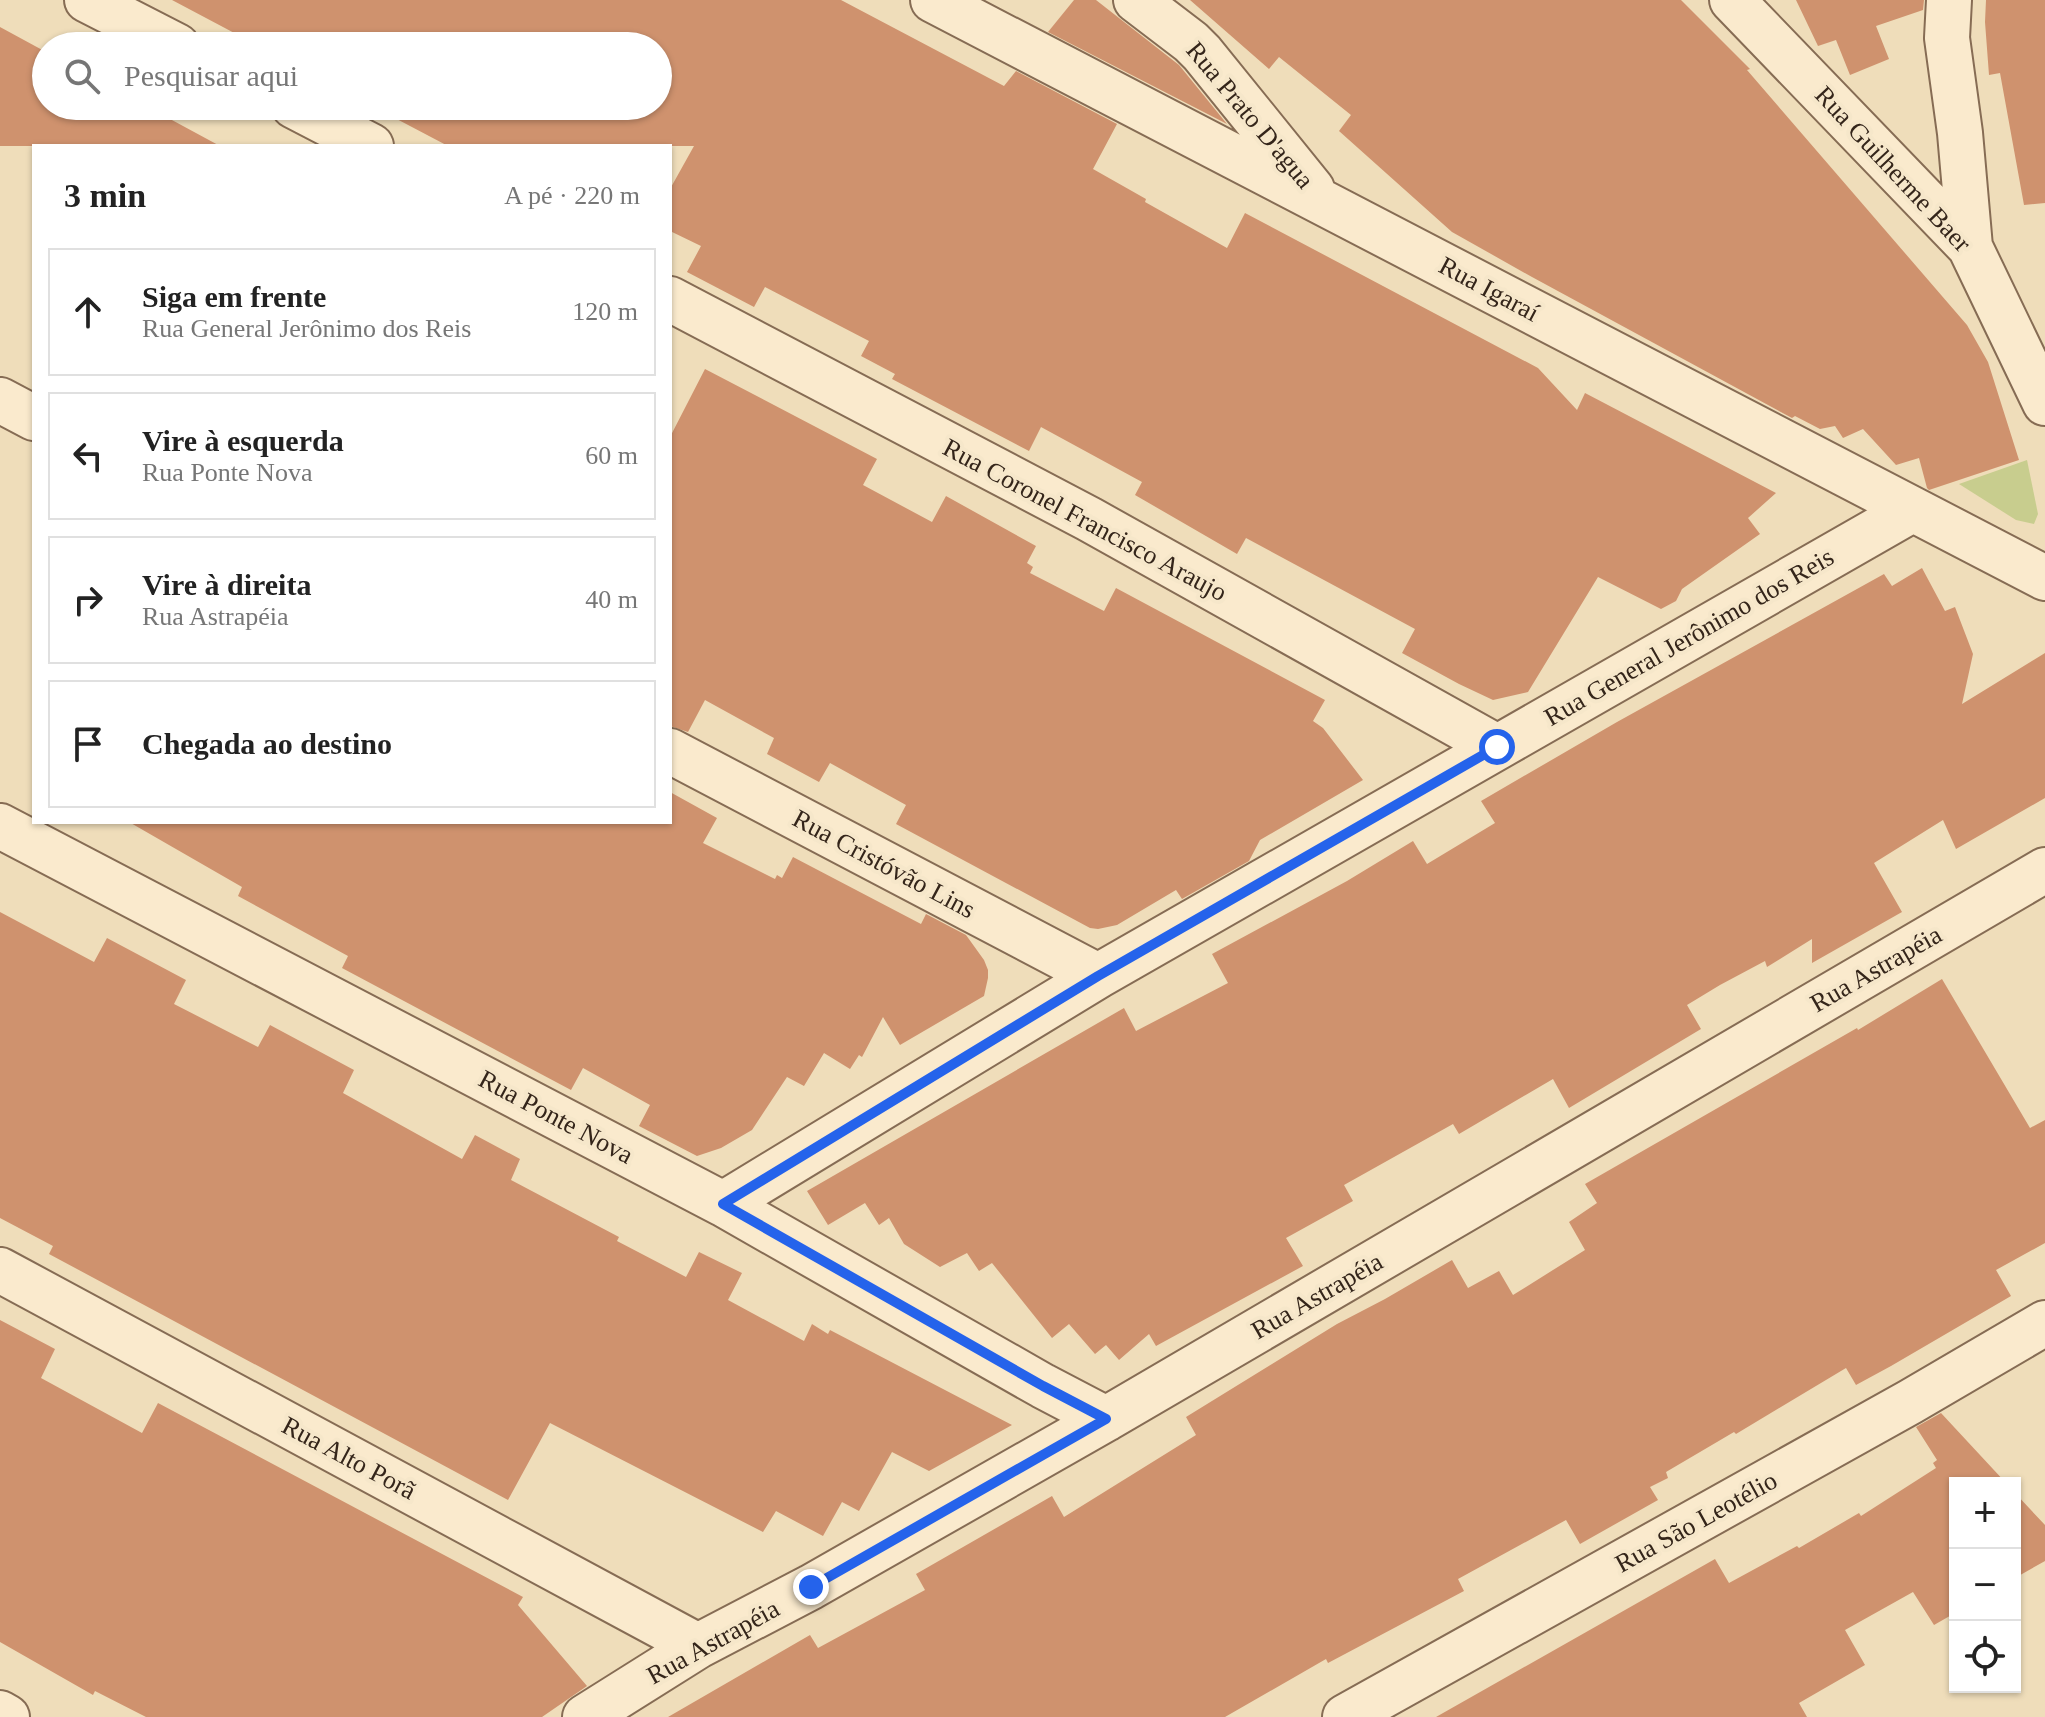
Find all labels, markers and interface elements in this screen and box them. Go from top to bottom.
search box [32,32,672,120]
street label: Rua Prato D'agua [1180,36,1320,194]
icon: search [60,54,104,98]
text: Pesquisar aqui [124,59,298,92]
street label: Rua Guilherme Baer [1809,80,1977,258]
text: 3 min [64,177,146,214]
text: A pé · 220 m [504,181,640,210]
street label: Rua Igaraí [1434,251,1544,327]
text: Siga em frente [142,280,326,313]
icon: ahead [66,290,110,334]
text: 120 m [572,297,638,326]
text: Rua General Jerônimo dos Reis [142,314,471,343]
text: Vire à esquerda [142,424,344,457]
street label: Rua Coronel Francisco Araujo [938,433,1232,607]
icon: left [66,434,110,478]
text: 60 m [585,441,638,470]
text: Rua Ponte Nova [142,458,312,487]
street label: Rua General Jerônimo dos Reis [1539,542,1839,732]
text: Vire à direita [142,568,311,601]
icon: right [66,578,110,622]
text: 40 m [585,585,638,614]
text: Rua Astrapéia [142,602,289,631]
icon: arrive [66,722,110,766]
text: Chegada ao destino [142,727,392,760]
route start [1479,729,1515,765]
street label: Rua Cristóvão Lins [788,804,980,924]
street label: Rua Astrapéia [1805,920,1947,1018]
street label: Rua Ponte Nova [474,1064,638,1170]
street label: Rua Astrapéia [1246,1247,1388,1345]
street label: Rua Alto Porã [277,1411,421,1506]
street label: Rua São Leotélio [1610,1466,1782,1578]
map controls [1949,1477,2021,1693]
button: + [1949,1477,2021,1549]
button: − [1949,1549,2021,1621]
route end [793,1569,829,1605]
street label: Rua Astrapéia [642,1594,785,1690]
button: locate [1949,1621,2021,1693]

